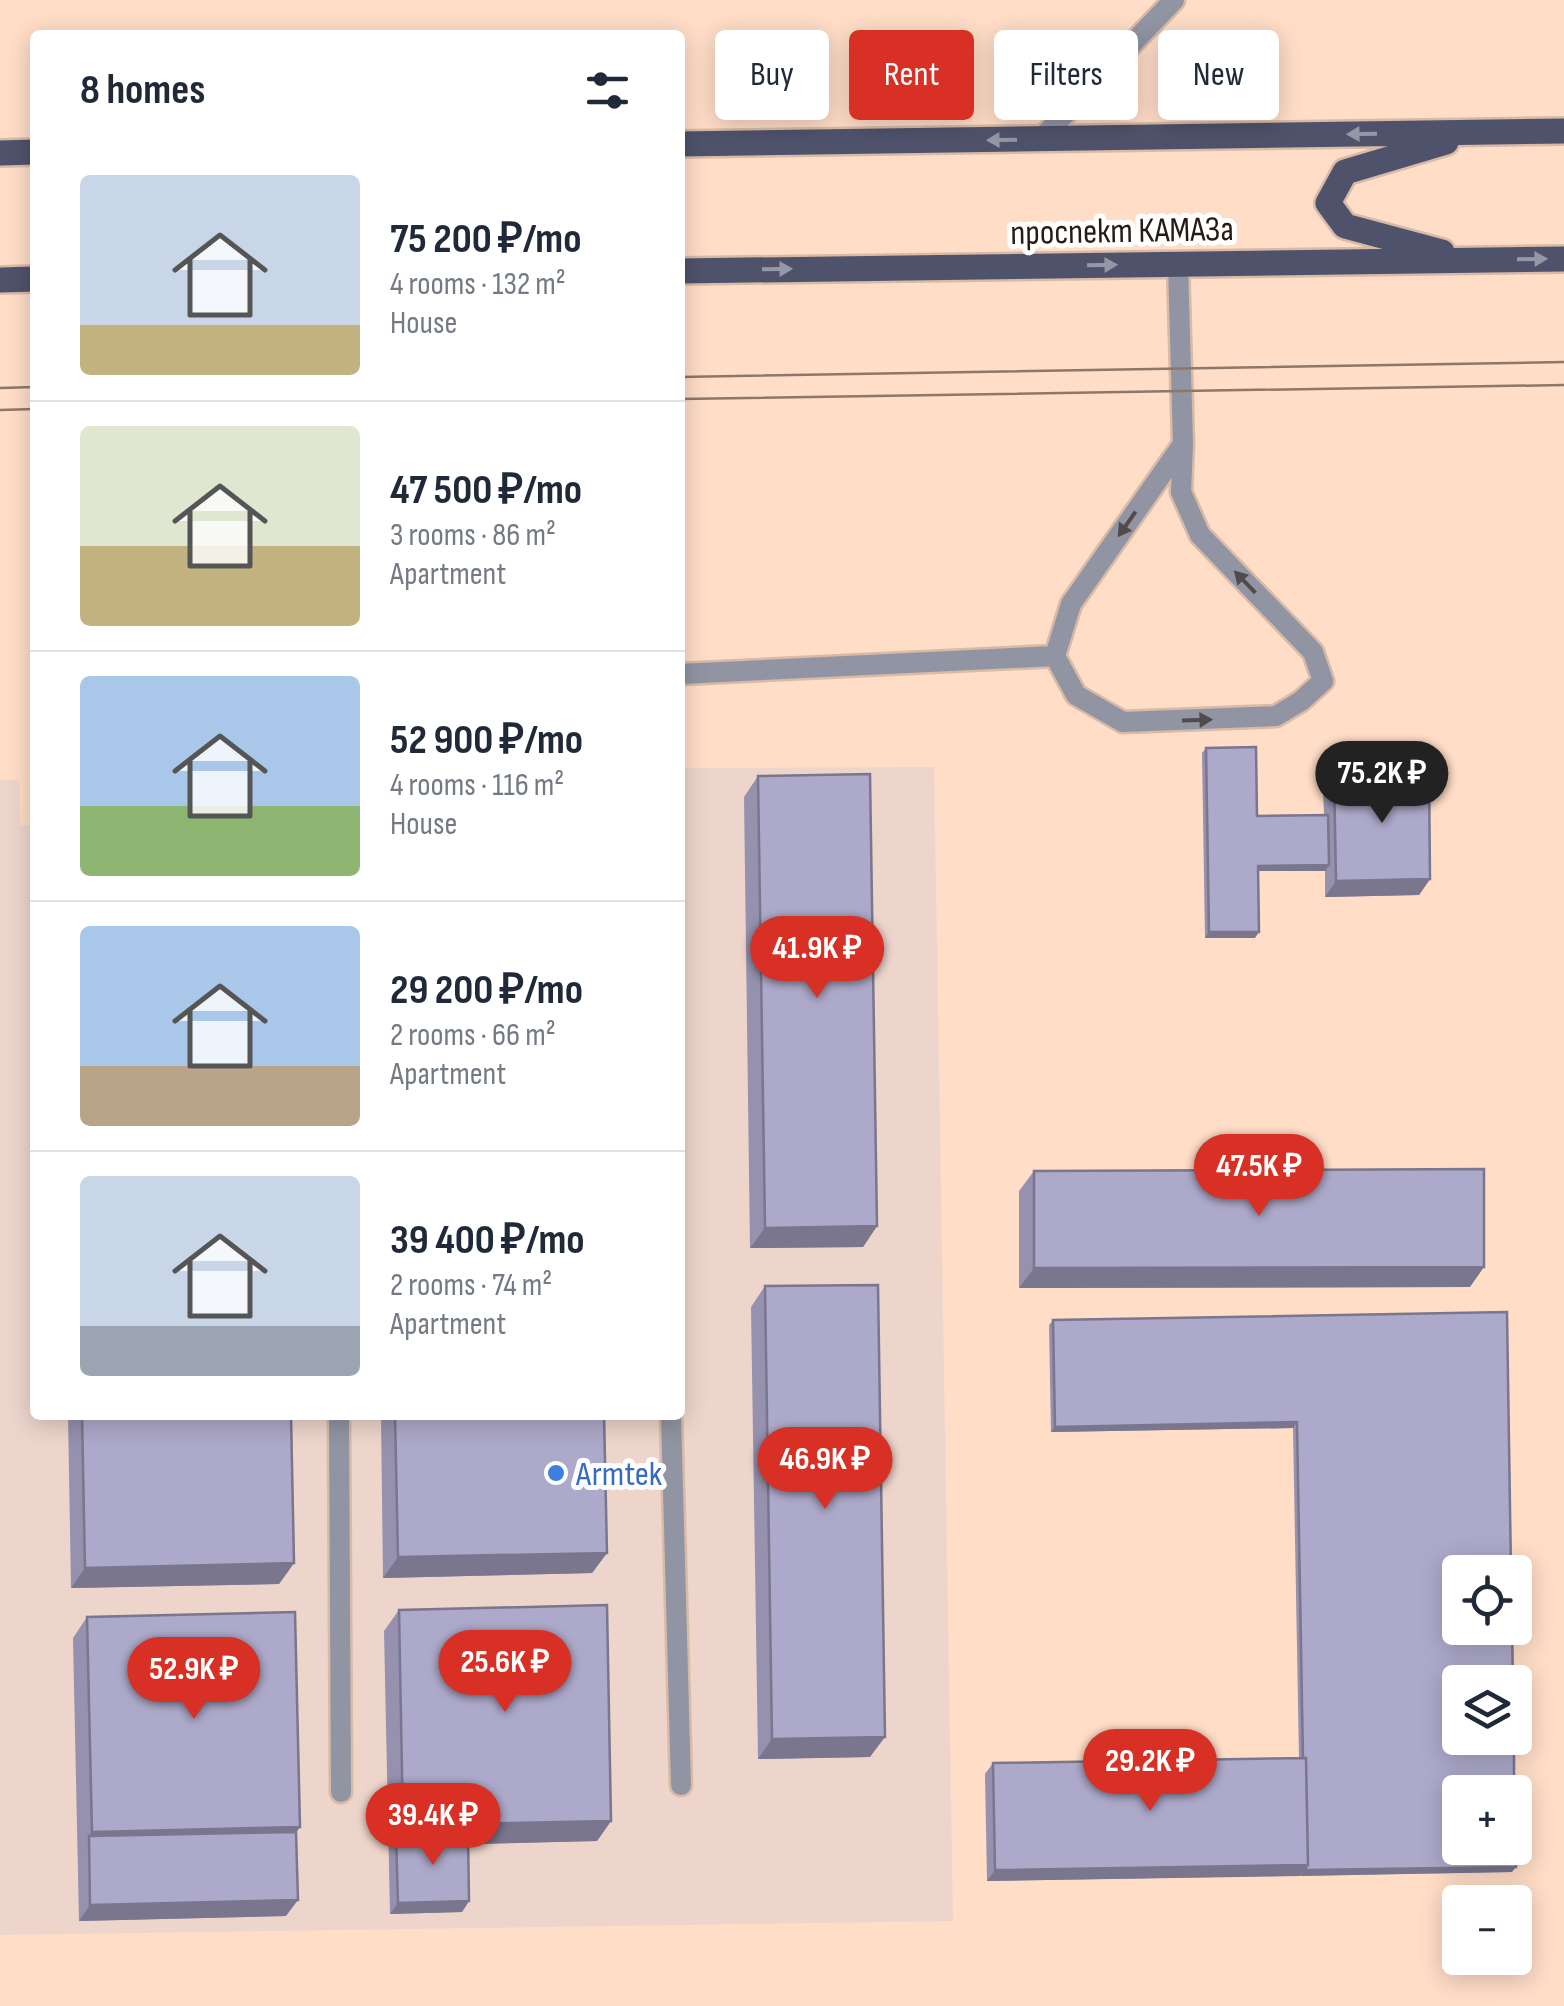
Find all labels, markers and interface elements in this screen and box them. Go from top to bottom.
chip: Buy [715,30,829,120]
chip: Rent [849,30,974,120]
chip: Filters [994,30,1138,120]
chip: New [1158,30,1279,120]
icon: filters [580,63,635,118]
text: 8 homes [80,65,205,116]
one-way arrow [1345,127,1377,143]
one-way arrow [985,132,1017,148]
street label: проспект КАМАЗа [1010,208,1234,255]
text: 75 200 ₽/mo [390,214,581,265]
icon: home [160,215,280,335]
one-way arrow [1517,251,1549,267]
one-way arrow [1087,257,1119,273]
one-way arrow [762,261,794,277]
text: 4 rooms · 132 m² [390,265,566,304]
text: House [390,304,457,343]
text: 47 500 ₽/mo [390,465,582,516]
icon: home [160,466,280,586]
one-way arrow [1118,510,1137,537]
text: 3 rooms · 86 m² [390,516,556,555]
text: Apartment [390,555,506,594]
one-way arrow [1234,570,1257,594]
one-way arrow [1182,712,1214,728]
text: 52 900 ₽/mo [390,715,583,766]
icon: home [160,716,280,836]
pin: 75.2K ₽ [1290,741,1474,826]
text: 75.2K ₽ [1337,754,1427,793]
text: 4 rooms · 116 m² [390,766,564,805]
text: House [390,805,457,844]
pin: 41.9K ₽ [725,916,909,1001]
text: 41.9K ₽ [772,929,862,968]
text: 29 200 ₽/mo [390,965,583,1016]
icon: home [160,966,280,1086]
text: 2 rooms · 66 m² [390,1016,556,1055]
text: Apartment [390,1055,506,1094]
pin: 47.5K ₽ [1167,1134,1351,1219]
text: 47.5K ₽ [1216,1147,1302,1186]
text: 39 400 ₽/mo [390,1215,585,1266]
icon: home [160,1216,280,1336]
text: 2 rooms · 74 m² [390,1266,552,1305]
text: Apartment [390,1305,506,1344]
pin: 46.9K ₽ [733,1427,917,1512]
text: 46.9K ₽ [780,1440,870,1479]
place label: Armtek [575,1453,663,1496]
marker: Armtek [545,1462,567,1484]
map controls [1442,1555,1532,1975]
button: locate [1442,1555,1532,1645]
pin: 25.6K ₽ [413,1630,597,1715]
pin: 52.9K ₽ [102,1637,286,1722]
text: 25.6K ₽ [460,1643,550,1682]
text: 52.9K ₽ [149,1650,239,1689]
button: layers [1442,1665,1532,1755]
pin: 29.2K ₽ [1058,1729,1242,1814]
text: 29.2K ₽ [1105,1742,1195,1781]
button: + [1442,1775,1532,1865]
pin: 39.4K ₽ [341,1783,525,1868]
text: 39.4K ₽ [388,1796,478,1835]
button: − [1442,1885,1532,1975]

